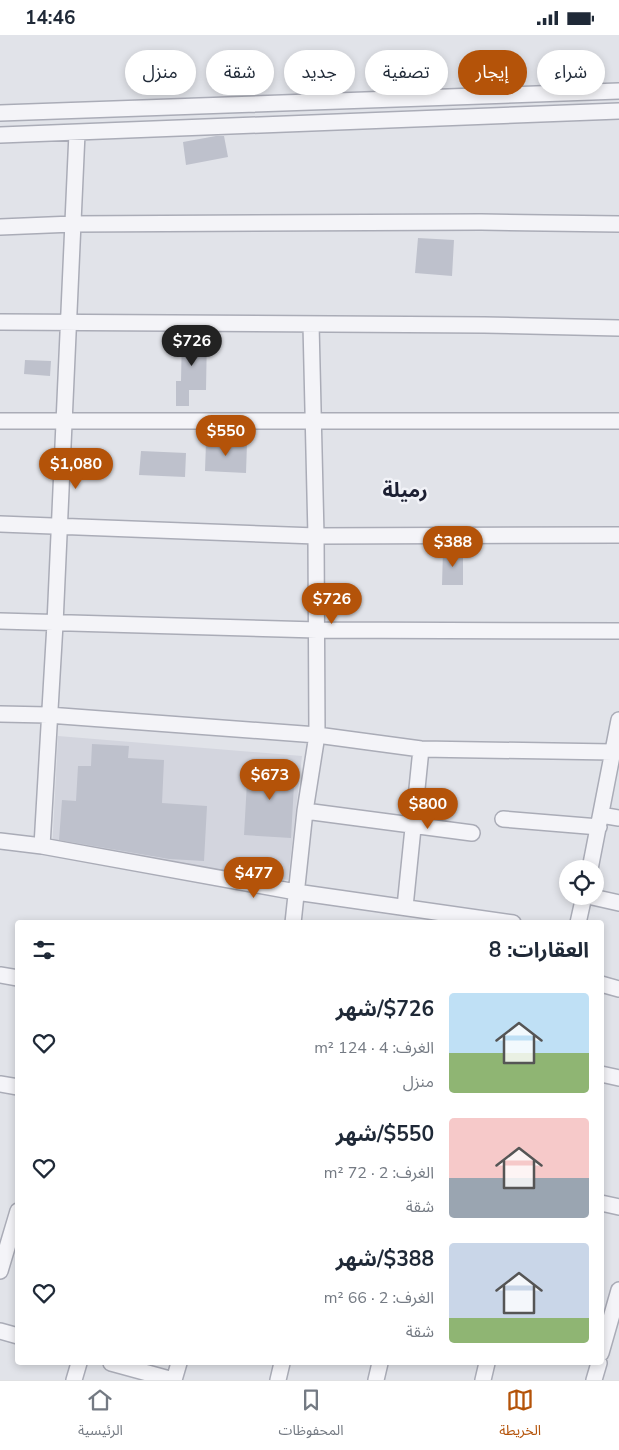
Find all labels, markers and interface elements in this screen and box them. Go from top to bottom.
text: 14:46 [25,5,75,31]
chip: منزل [125,50,196,95]
chip: شقة [206,50,274,95]
chip: جديد [284,50,355,95]
chip: تصفية [365,50,448,95]
chip: إيجار [458,50,527,95]
chip: شراء [537,50,605,95]
pin: $726 [162,325,222,367]
text: $726 [173,330,211,352]
pin: $550 [196,415,256,457]
text: $550 [207,420,245,442]
pin: $1,080 [35,447,117,490]
text: $1,080 [50,453,102,475]
district label: رميلة [382,477,428,504]
pin: $388 [423,525,483,568]
text: $388 [434,531,472,553]
pin: $726 [302,583,362,625]
text: $726 [313,588,351,610]
pin: $673 [240,759,300,801]
text: $673 [251,764,289,786]
pin: $800 [398,787,458,830]
text: $800 [409,793,447,815]
pin: $477 [224,857,284,899]
map controls [559,860,604,905]
button: locate [559,860,604,905]
text: $477 [235,862,273,884]
icon: filters [30,936,58,964]
text: العقارات: 8 [489,936,589,964]
text: $726/شهر [336,995,434,1023]
icon: home [489,1013,549,1073]
icon: heart [30,1029,58,1057]
text: الغرف: 4 · 124 m² [314,1037,434,1059]
text: منزل [403,1071,434,1093]
text: $550/شهر [336,1120,434,1148]
icon: home [489,1138,549,1198]
icon: heart [30,1154,58,1182]
text: الغرف: 2 · 72 m² [324,1162,434,1184]
text: شقة [406,1196,434,1218]
text: $388/شهر [336,1245,434,1273]
icon: home [489,1263,549,1323]
icon: heart [30,1279,58,1307]
text: الغرف: 2 · 66 m² [324,1287,434,1309]
text: شقة [406,1321,434,1343]
tab: الرئيسية [78,1386,123,1445]
tab: المحفوظات [279,1386,344,1445]
tab: الخريطة [499,1386,541,1445]

